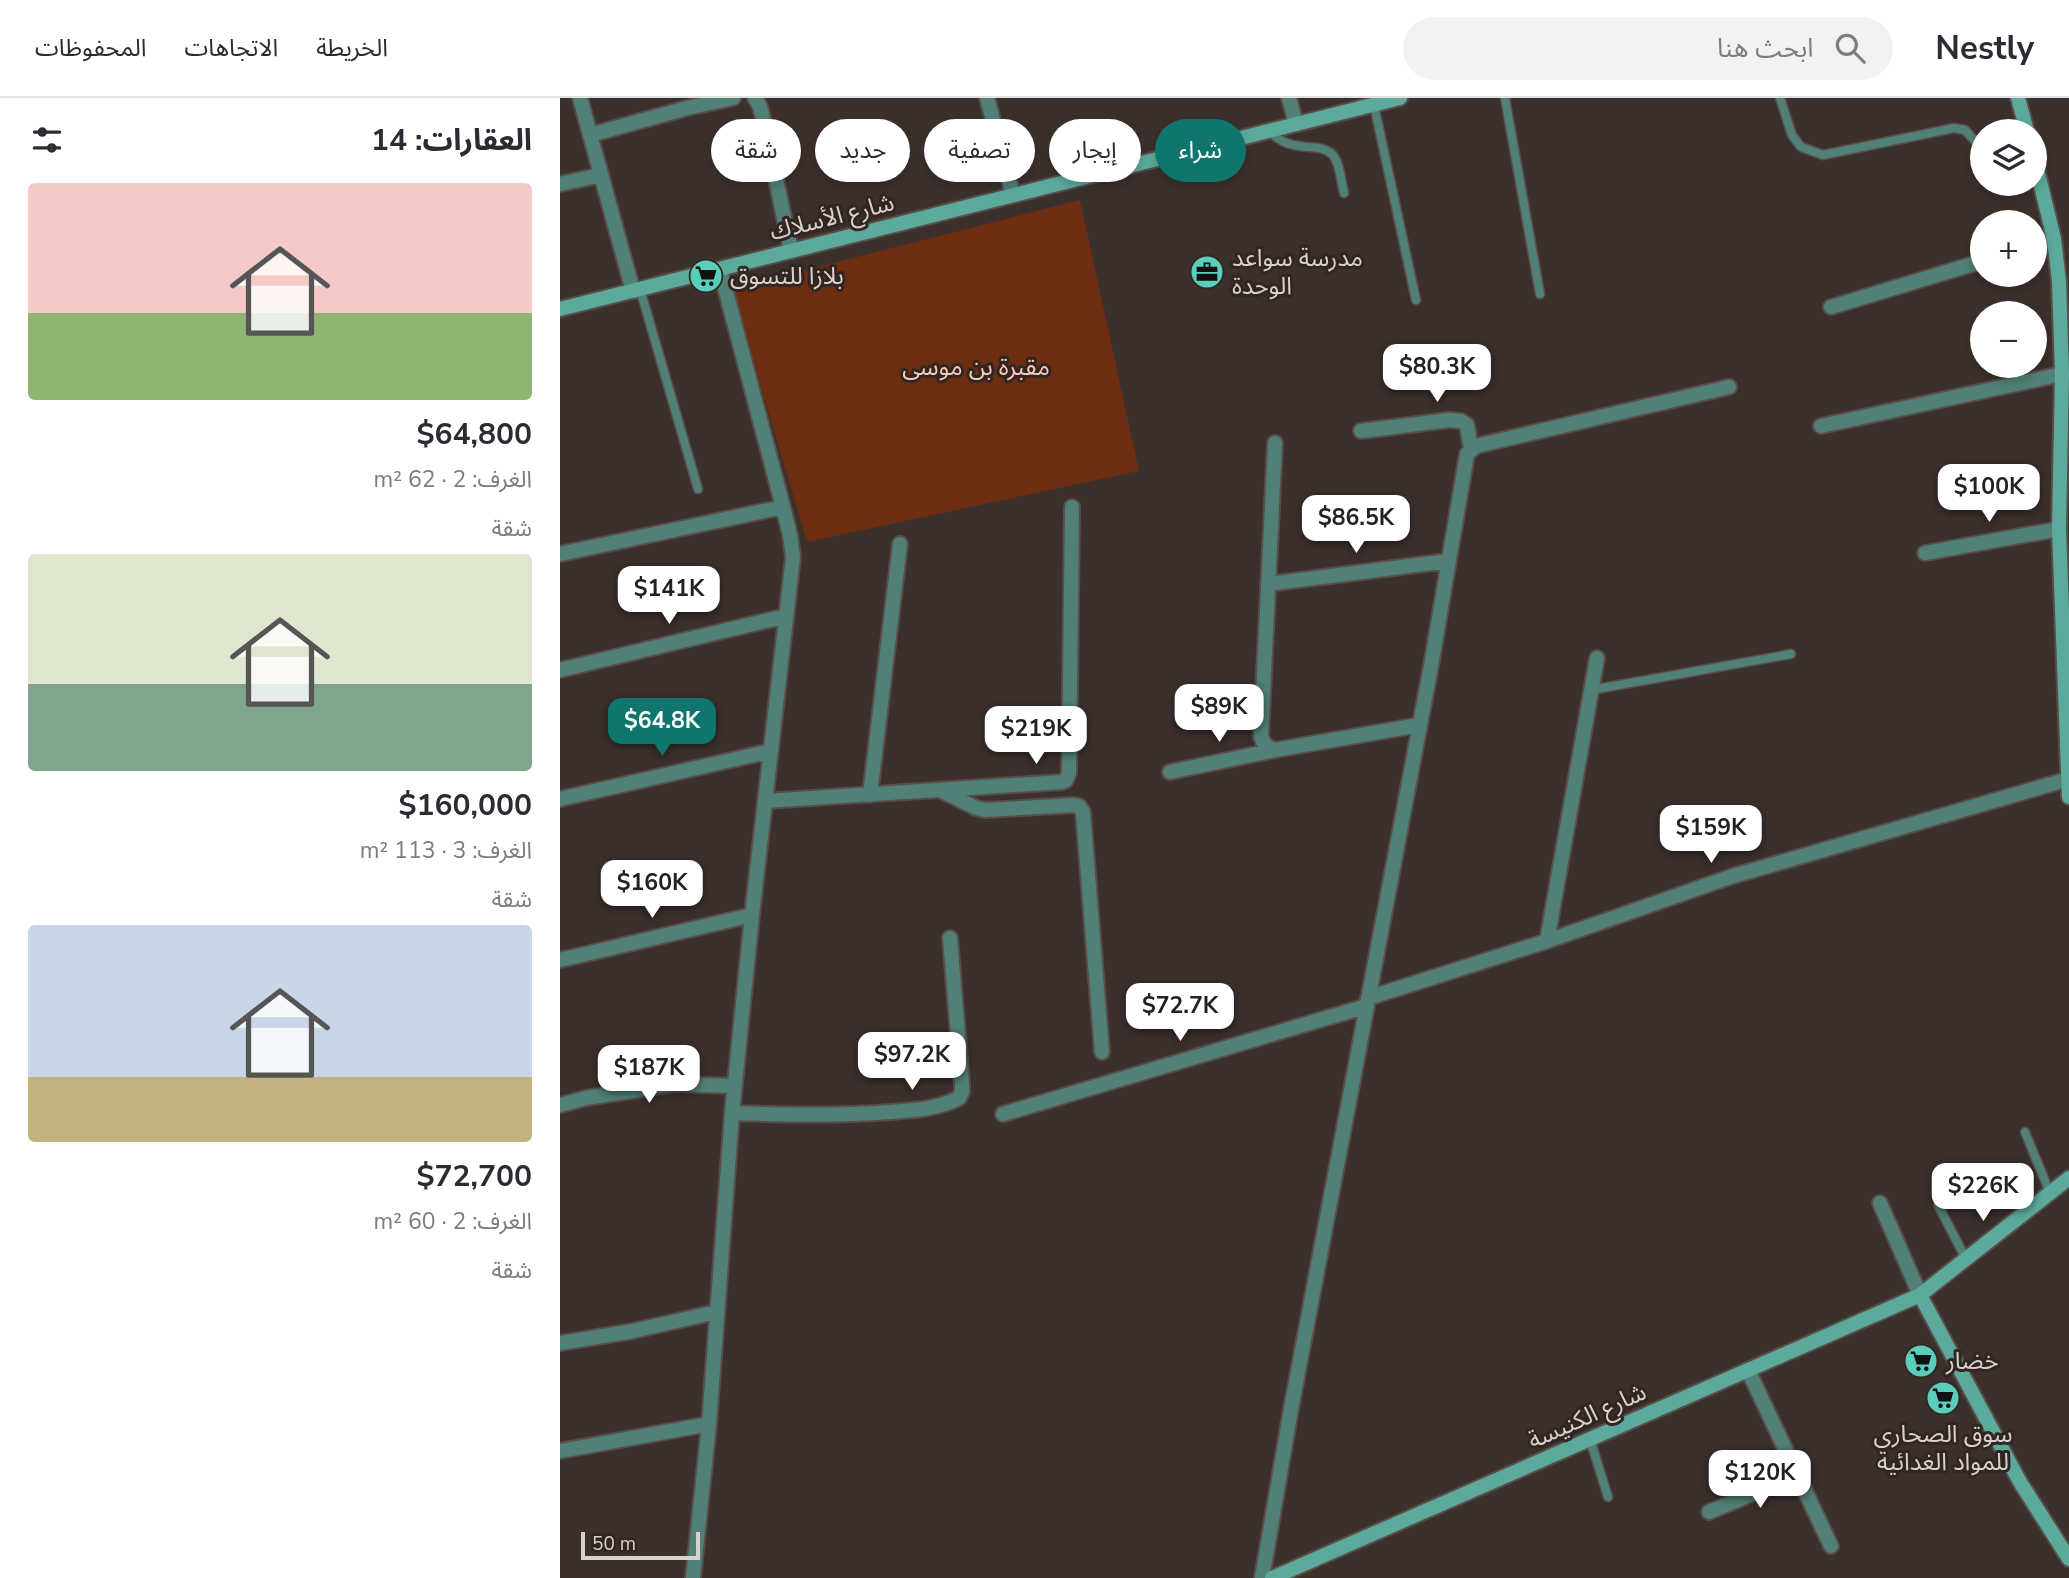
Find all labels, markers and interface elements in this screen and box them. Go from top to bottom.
search box [1403,17,1893,80]
text: Nestly [1935,26,2034,71]
icon: search [1831,29,1869,67]
text: ابحث هنا [1717,31,1813,66]
text: المحفوظات [35,32,146,64]
text: الاتجاهات [184,32,278,64]
text: الخريطة [316,32,388,64]
chip: شقة [711,119,801,182]
chip: جديد [815,119,910,182]
chip: تصفية [924,119,1035,182]
chip: إيجار [1049,119,1141,182]
chip: شراء [1155,119,1246,182]
map controls [1970,119,2047,378]
button: layers [1970,119,2047,196]
text: العقارات: 14 [371,120,532,161]
icon: filters [28,121,66,159]
street label: شارع الأسلاك [767,186,898,249]
button: + [1970,210,2047,287]
icon: home [217,228,343,354]
place label: مدرسة سواعد الوحدة [1232,242,1363,302]
office icon: مدرسة سواعد الوحدة [1188,253,1226,291]
supermarket icon: بلازا للتسوق [687,257,725,295]
place label: بلازا للتسوق [730,260,844,292]
button: − [1970,301,2047,378]
pin: $80.3K [1380,344,1494,404]
park label: مقبرة بن موسى [902,351,1050,383]
text: $80.3K [1399,351,1475,382]
text: $64,800 [417,414,532,455]
text: الغرف: 2 · 62 m² [374,464,532,495]
pin: $100K [1940,464,2038,524]
text: $100K [1954,471,2024,502]
pin: $86.5K [1299,496,1413,555]
text: $86.5K [1318,502,1394,533]
text: شقة [491,513,532,544]
pin: $141K [620,566,718,626]
text: $141K [634,573,704,604]
icon: home [217,599,343,725]
pin: $89K [1178,684,1260,744]
text: $89K [1191,691,1247,722]
pin: $64.8K [605,698,719,758]
text: $64.8K [624,705,700,736]
pin: $219K [987,706,1085,766]
text: $219K [1001,713,1071,744]
text: $160,000 [399,785,532,826]
pin: $159K [1662,806,1760,865]
text: $159K [1676,812,1746,843]
text: الغرف: 3 · 113 m² [360,835,532,866]
pin: $160K [603,860,701,920]
text: $160K [617,867,687,898]
text: شقة [491,884,532,915]
icon: home [217,970,343,1096]
pin: $72.7K [1123,984,1237,1043]
text: $72.7K [1142,990,1218,1021]
pin: $97.2K [855,1032,969,1092]
text: $97.2K [874,1039,950,1070]
pin: $187K [600,1046,698,1105]
text: $187K [614,1052,684,1083]
text: $72,700 [417,1156,532,1197]
pin: $226K [1934,1164,2032,1223]
text: $226K [1948,1170,2018,1201]
text: الغرف: 2 · 60 m² [374,1206,532,1237]
text: شقة [491,1255,532,1286]
supermarket icon: خضار [1902,1342,1940,1380]
place label: خضار [1945,1345,1999,1377]
street label: شارع الكنيسة [1523,1376,1652,1457]
supermarket icon: سوق الصحاري للمواد الغدائية [1924,1379,1962,1417]
place label: سوق الصحاري للمواد الغدائية [1874,1418,2012,1478]
pin: $120K [1711,1450,1809,1510]
text: $120K [1725,1457,1795,1488]
scale bar [581,1529,700,1561]
text: 50 m [592,1531,636,1557]

